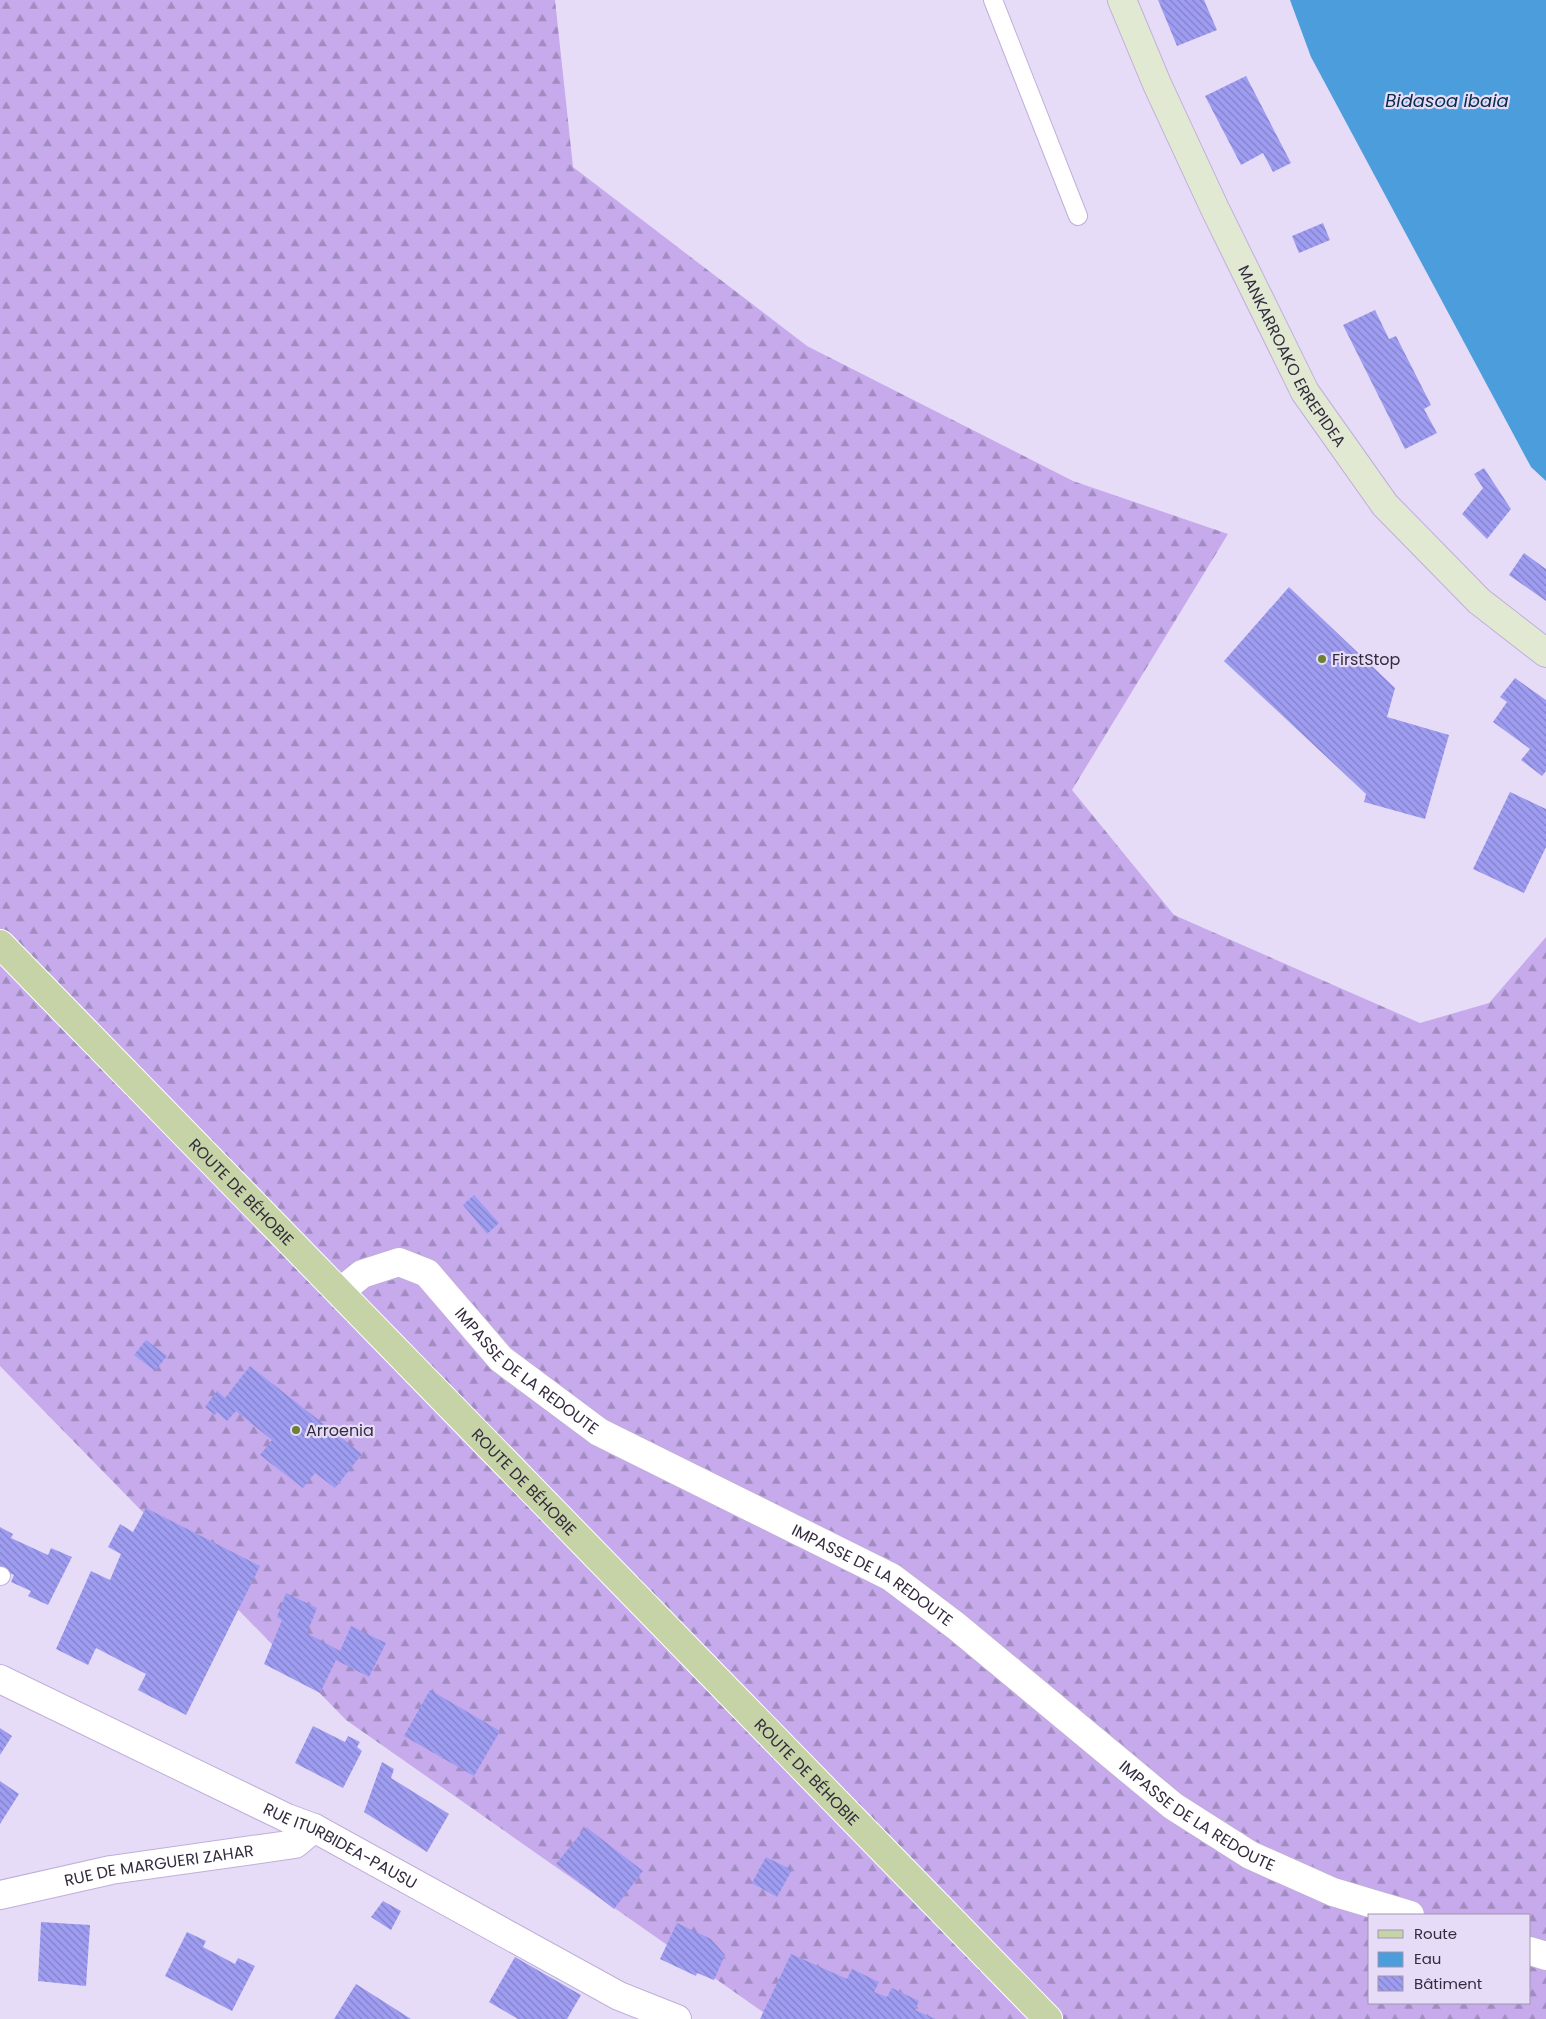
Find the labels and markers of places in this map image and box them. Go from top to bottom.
place label: FirstStop [1332,648,1401,671]
marker: FirstStop [1316,653,1328,665]
place label: Arroenia [306,1419,374,1442]
marker: Arroenia [290,1424,302,1436]

